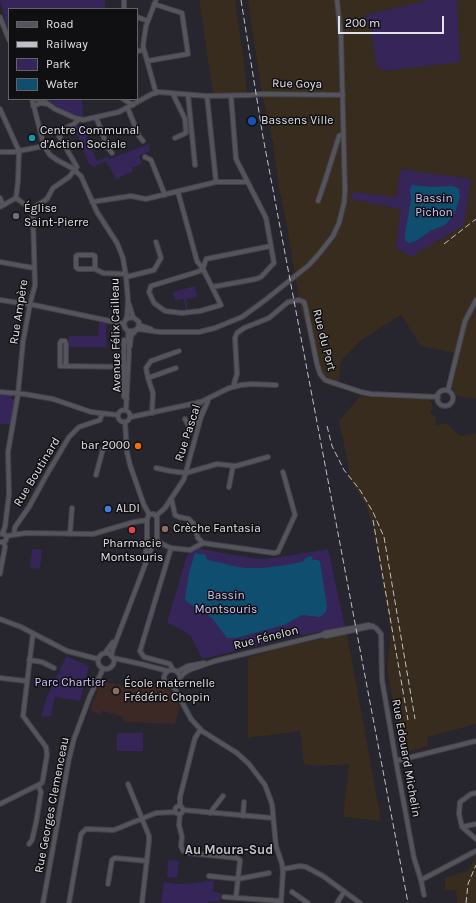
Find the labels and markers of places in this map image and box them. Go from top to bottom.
place label: Bassens Ville [261,114,333,128]
marker: Bassens Ville [246,115,258,127]
place label: Centre Communal d'Action Sociale [40,124,139,152]
marker: Centre Communal d'Action Sociale [27,133,37,143]
place label: Église Saint-Pierre [24,202,89,230]
marker: Église Saint-Pierre [11,211,21,221]
place label: bar 2000 [81,439,130,453]
marker: bar 2000 [133,441,143,451]
place label: ALDI [116,502,140,516]
marker: ALDI [103,504,113,514]
place label: Crèche Fantasia [173,522,261,536]
marker: Crèche Fantasia [160,524,170,534]
marker: Pharmacie Montsouris [127,525,137,535]
place label: Pharmacie Montsouris [101,537,163,565]
place label: École maternelle Frédéric Chopin [124,677,215,705]
marker: École maternelle Frédéric Chopin [111,686,121,696]

